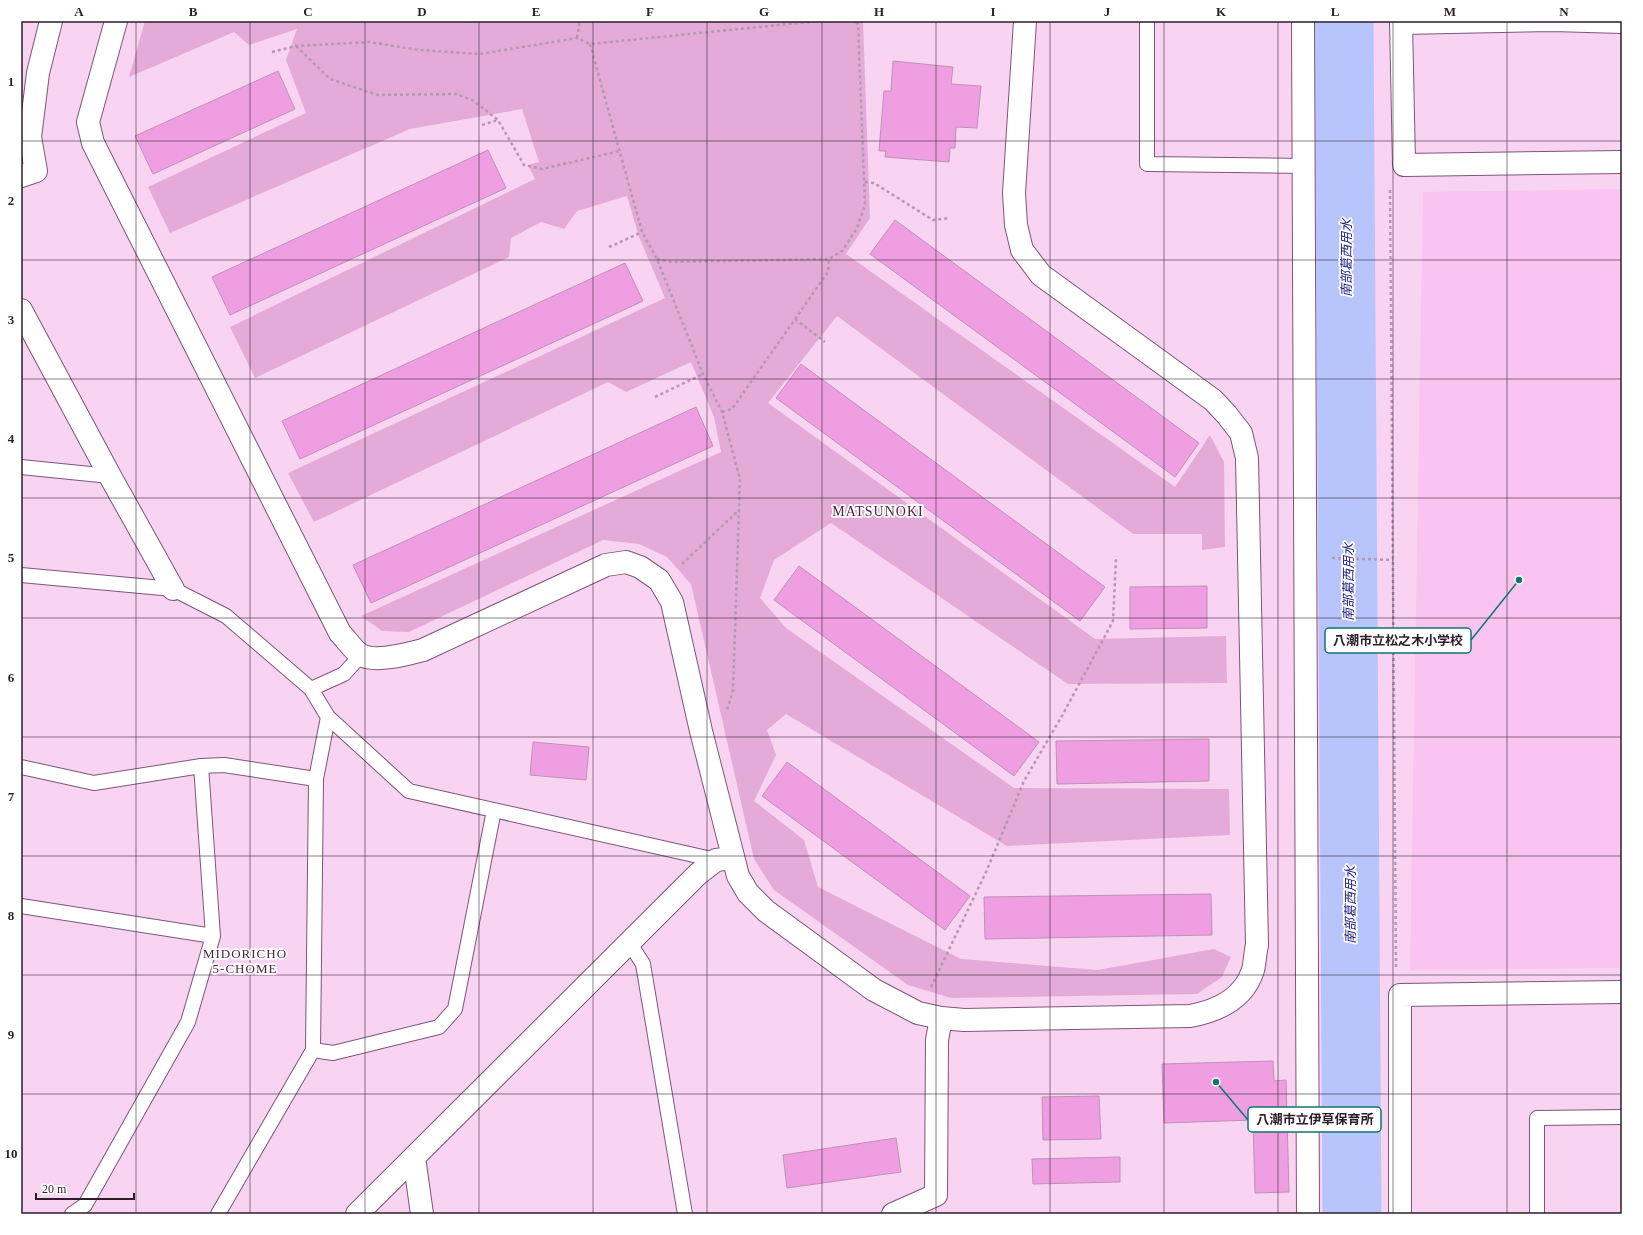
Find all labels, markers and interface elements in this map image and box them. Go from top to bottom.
text: A [74,4,84,19]
text: B [189,4,198,19]
text: C [303,4,313,19]
text: D [417,4,427,19]
text: E [532,4,540,19]
text: F [646,4,654,19]
text: G [759,4,769,19]
text: H [874,4,884,19]
text: I [990,4,996,19]
text: J [1104,4,1111,19]
text: K [1216,4,1227,19]
text: L [1331,4,1340,19]
text: M [1444,4,1456,19]
text: N [1559,4,1569,19]
text: 1 [8,74,14,89]
text: 2 [8,193,14,208]
water label: 南部葛西用水 [1339,217,1354,297]
text: 3 [8,312,15,327]
text: 4 [8,431,15,446]
district label: MATSUNOKI [832,504,924,519]
water label: 南部葛西用水 [1341,541,1356,621]
text: 5 [8,550,15,565]
callout: 八潮市立松之木小学校 [1325,628,1471,653]
text: 八潮市立松之木小学校 [1333,633,1463,648]
text: 6 [8,670,15,685]
text: 7 [8,789,15,804]
water label: 南部葛西用水 [1343,864,1358,944]
text: 8 [8,908,15,923]
district label: MIDORICHO 5-CHOME [203,946,287,976]
text: 9 [8,1027,15,1042]
callout: 八潮市立伊草保育所 [1248,1107,1381,1132]
text: 八潮市立伊草保育所 [1256,1112,1374,1127]
text: 10 [5,1146,18,1161]
scale bar [36,1175,134,1201]
text: 20 m [42,1182,67,1196]

